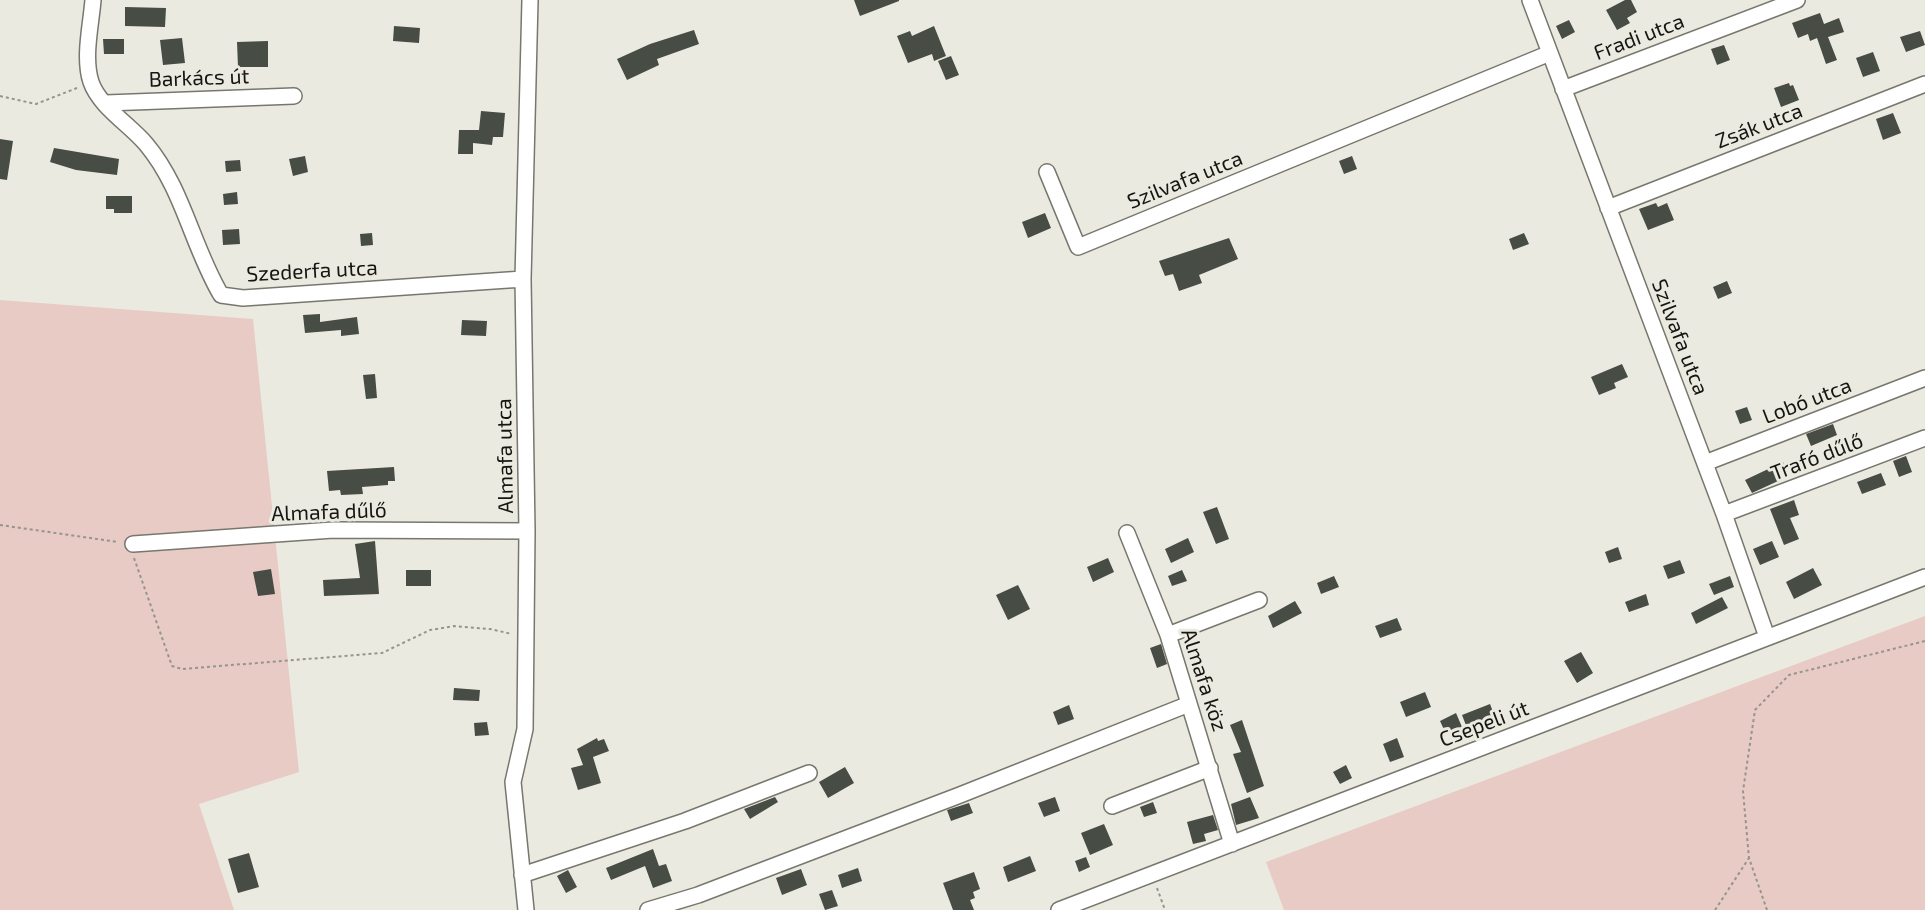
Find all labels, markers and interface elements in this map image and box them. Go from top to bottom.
street label: Fradi utca [1590,8,1688,66]
street label: Barkács út [148,64,250,92]
street label: Zsák utca [1712,98,1806,154]
street label: Szilvafa utca [1124,145,1246,215]
street label: Szederfa utca [246,255,378,287]
street label: Szilvafa utca [1646,276,1714,398]
street label: Lobó utca [1759,373,1855,429]
street label: Almafa utca [491,398,519,514]
street label: Trafó dűlő [1767,428,1867,486]
street label: Almafa dűlő [271,497,387,527]
street label: Almafa köz [1176,626,1232,734]
street label: Csepeli út [1436,695,1532,753]

